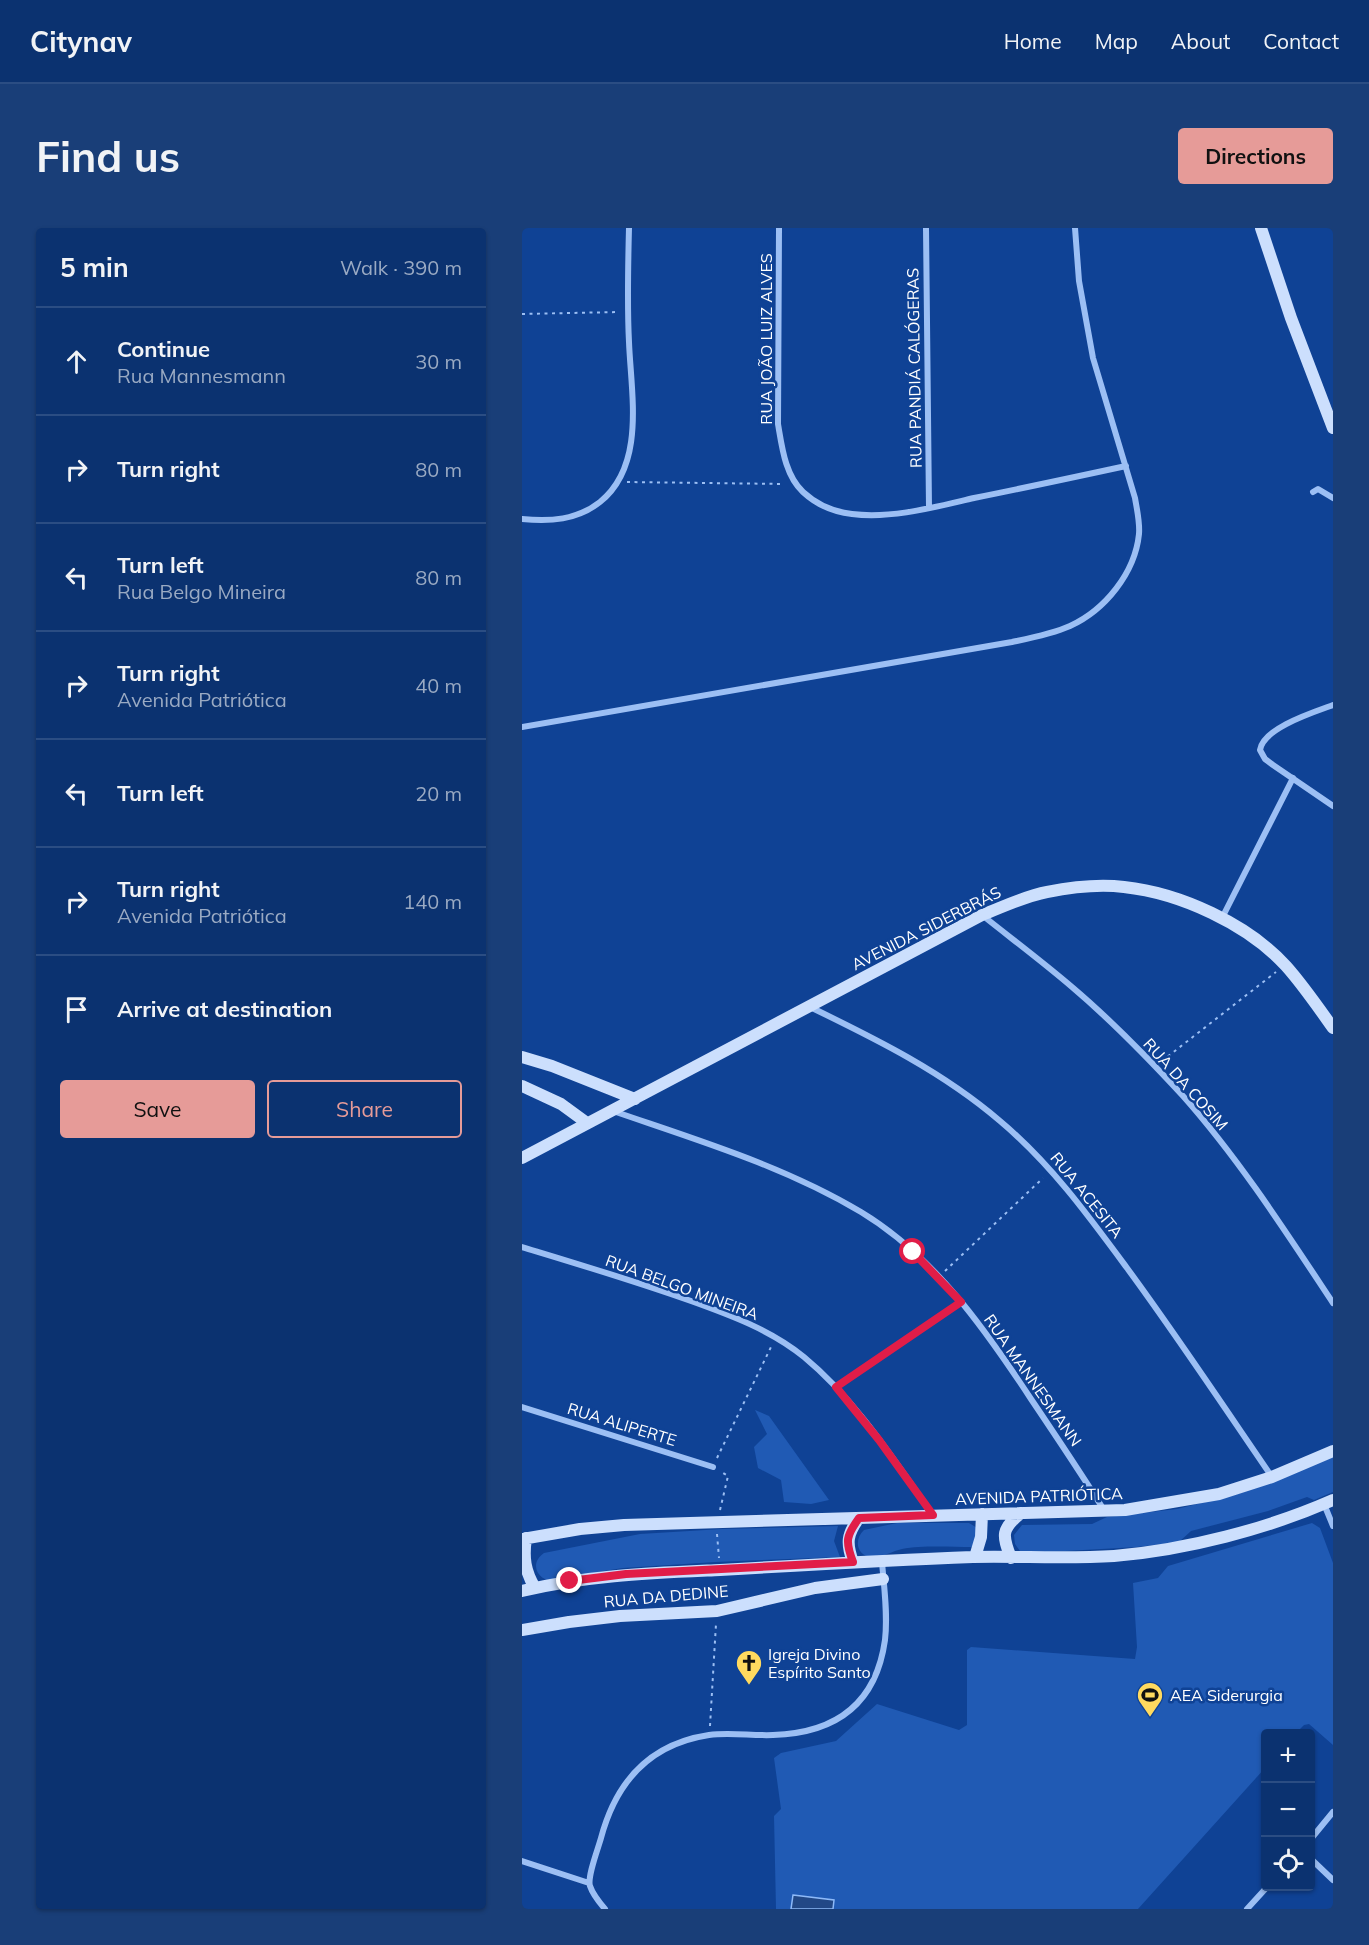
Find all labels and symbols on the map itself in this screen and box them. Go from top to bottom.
street label: RUA JOÃO LUIZ ALVES [756,253,776,425]
street label: RUA PANDIÁ CALÓGERAS [902,268,926,468]
street label: AVENIDA SIDERBRÁS [848,882,1004,974]
street label: RUA DA COSIM [1139,1034,1233,1134]
street label: RUA ACESITA [1046,1148,1128,1242]
route start [899,1238,925,1264]
street label: RUA BELGO MINEIRA [603,1250,761,1324]
street label: RUA MANNESMANN [980,1310,1086,1450]
street label: RUA ALIPERTE [565,1398,679,1450]
street label: AVENIDA PATRIÓTICA [955,1483,1123,1509]
route end [556,1567,582,1593]
street label: RUA DA DEDINE [603,1581,729,1611]
place label: Igreja Divino Espírito Santo [768,1644,871,1682]
church icon: Igreja Divino Espírito Santo [734,1648,764,1686]
sports icon: AEA Siderurgia [1135,1680,1165,1718]
place label: AEA Siderurgia [1170,1685,1283,1705]

